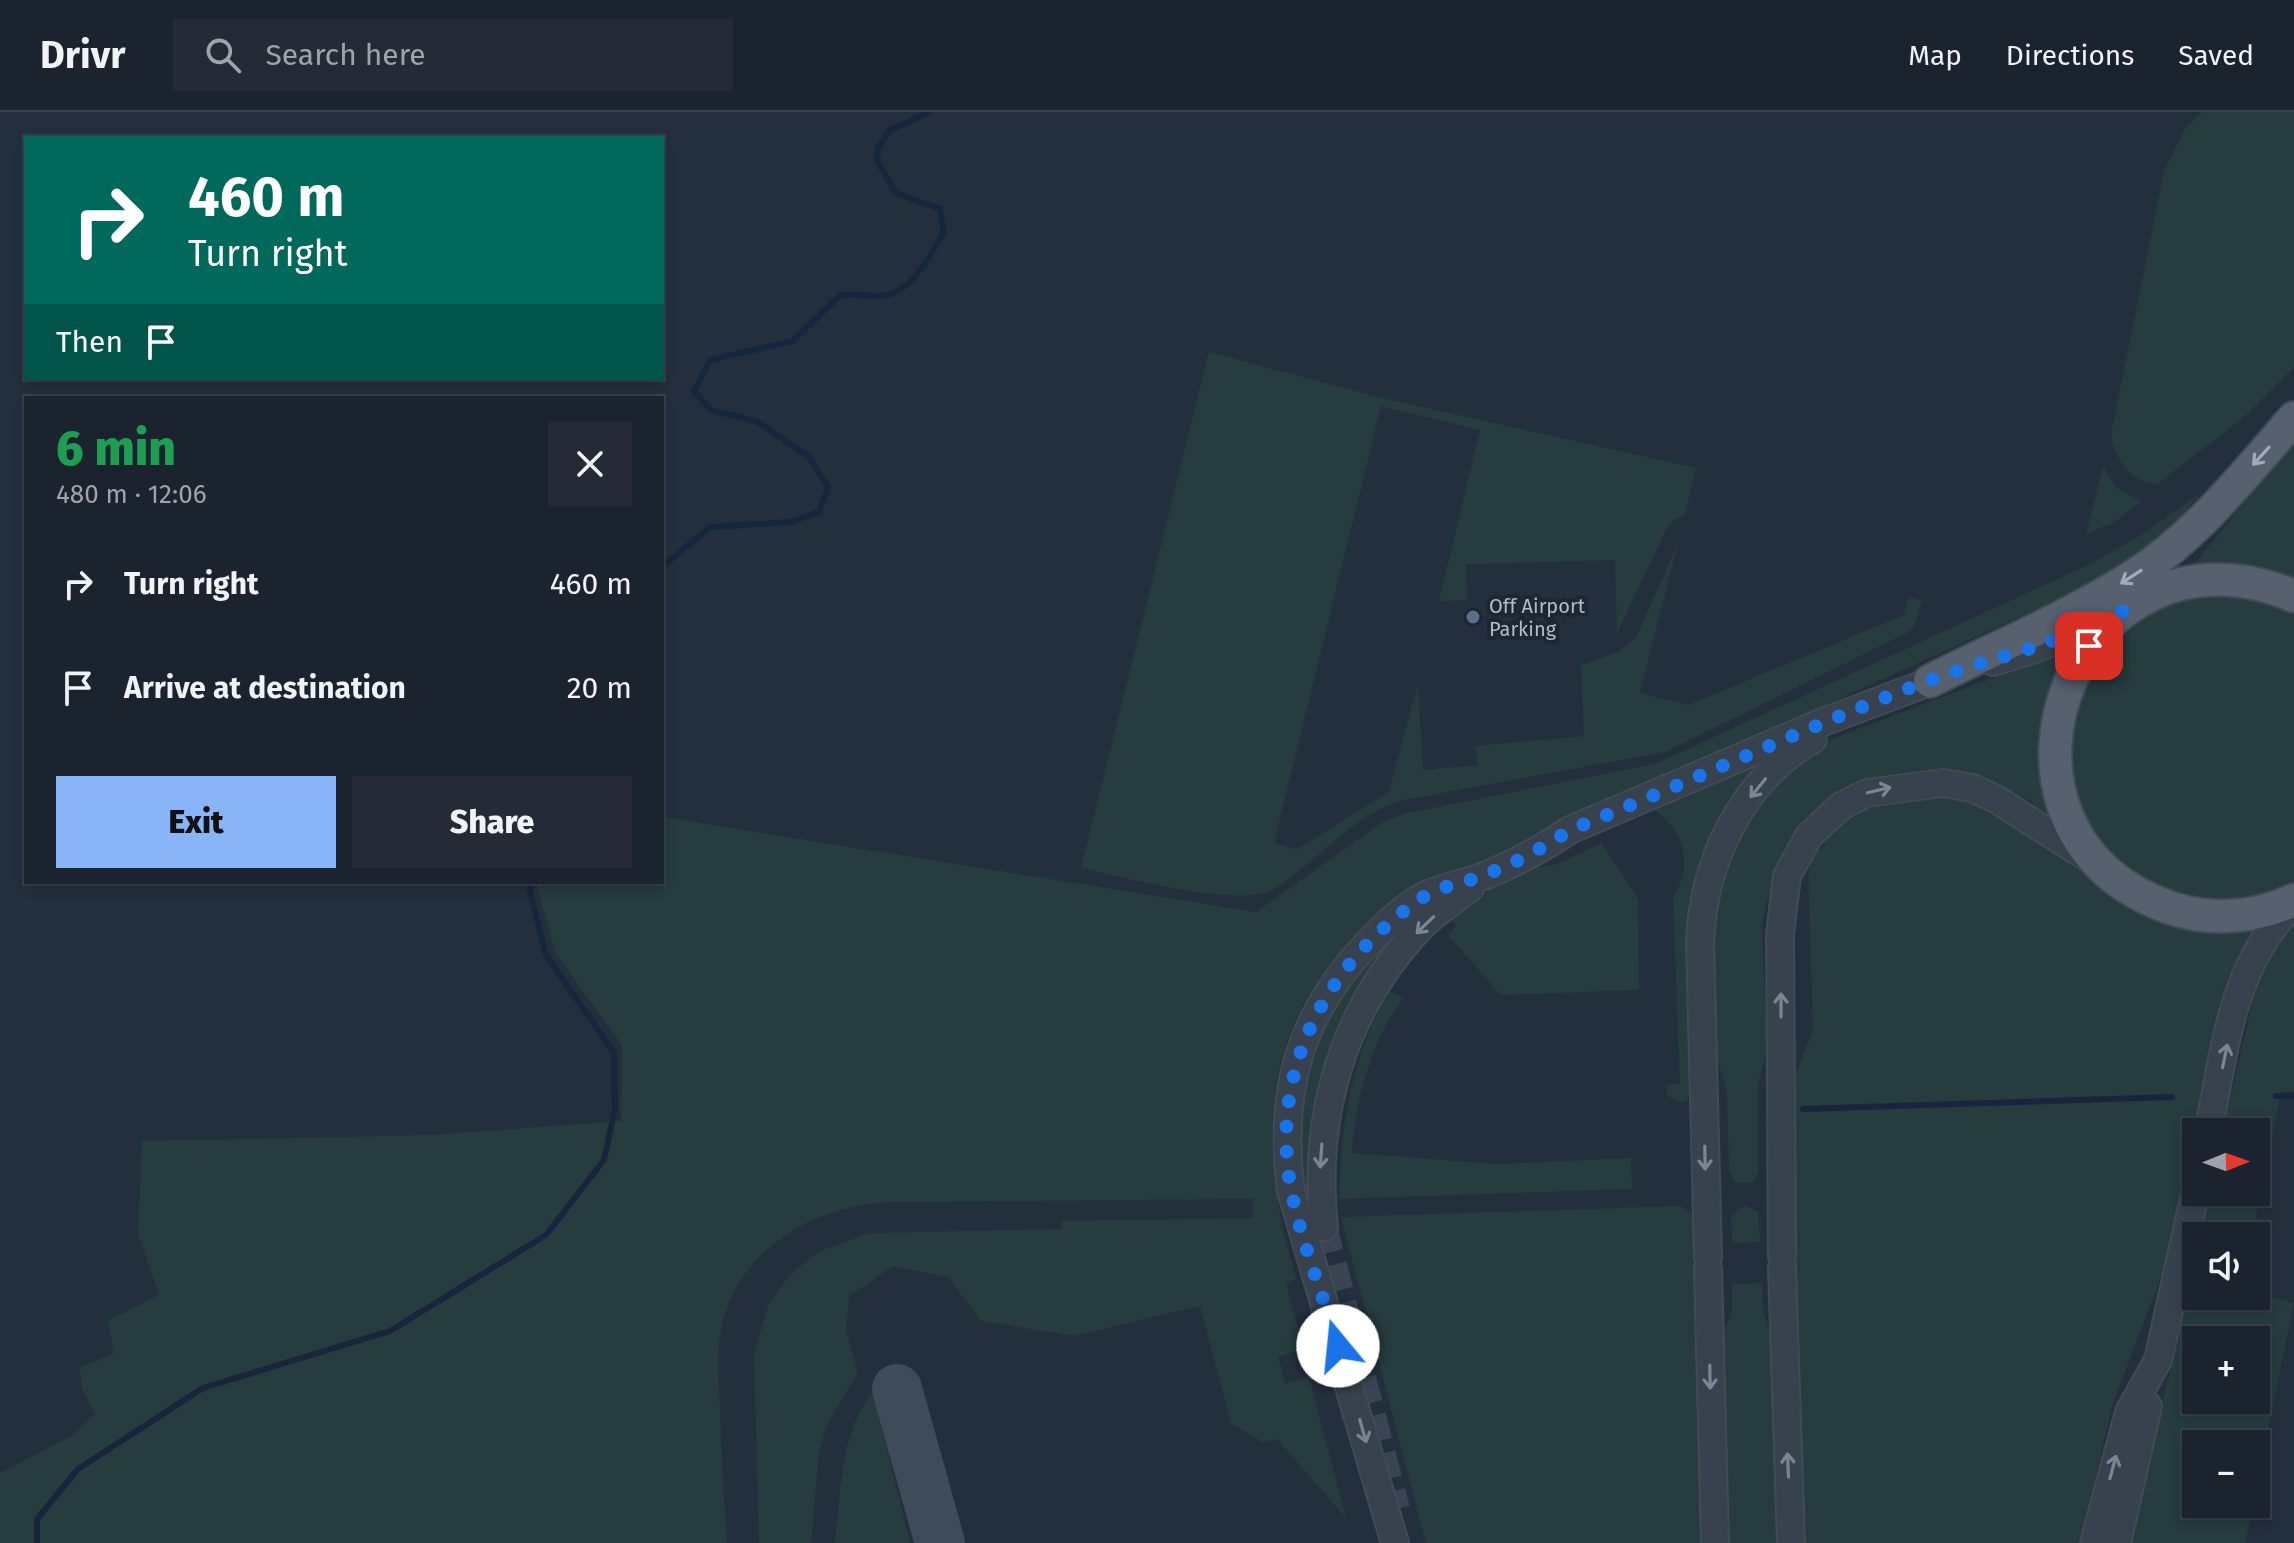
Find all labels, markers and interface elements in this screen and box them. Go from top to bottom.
search box [173,19,733,91]
text: Drivr [40,32,125,78]
icon: search [201,33,245,77]
text: Search here [265,37,426,73]
text: Map [1908,39,1962,72]
text: Directions [2006,39,2134,72]
text: Saved [2178,39,2254,72]
text: 460 m [188,164,345,231]
icon: right [56,168,160,272]
text: Turn right [188,232,348,276]
icon: arrive [139,320,183,364]
text: Then [56,324,123,360]
text: 6 min [56,420,176,478]
button: close [548,422,632,506]
one-way arrow [2252,446,2270,466]
text: 480 m · 12:06 [56,479,207,510]
icon: right [56,562,100,606]
text: Turn right [124,566,259,602]
text: 460 m [550,566,632,602]
one-way arrow [2120,569,2143,585]
place label: Off Airport Parking [1489,594,1586,641]
marker: Off Airport Parking [1464,608,1482,626]
pin [2055,612,2123,680]
icon: arrive [2067,624,2111,668]
icon: arrive [56,666,100,710]
text: Arrive at destination [124,670,406,706]
text: 20 m [567,670,632,706]
button: Exit [56,776,336,868]
button: Share [352,776,632,868]
one-way arrow [1749,777,1767,798]
one-way arrow [1865,782,1891,797]
one-way arrow [1415,915,1435,934]
one-way arrow [1773,992,1789,1019]
one-way arrow [2218,1043,2233,1069]
north arrow [2182,1118,2270,1206]
map controls [2182,1118,2270,1518]
one-way arrow [1313,1142,1328,1169]
one-way arrow [1698,1144,1713,1171]
button: sound [2182,1222,2270,1310]
position arrow [1296,1304,1380,1388]
button: + [2182,1326,2270,1414]
one-way arrow [1703,1363,1718,1390]
one-way arrow [1356,1417,1371,1443]
button: − [2182,1430,2270,1518]
one-way arrow [1781,1452,1796,1479]
one-way arrow [2107,1455,2122,1481]

